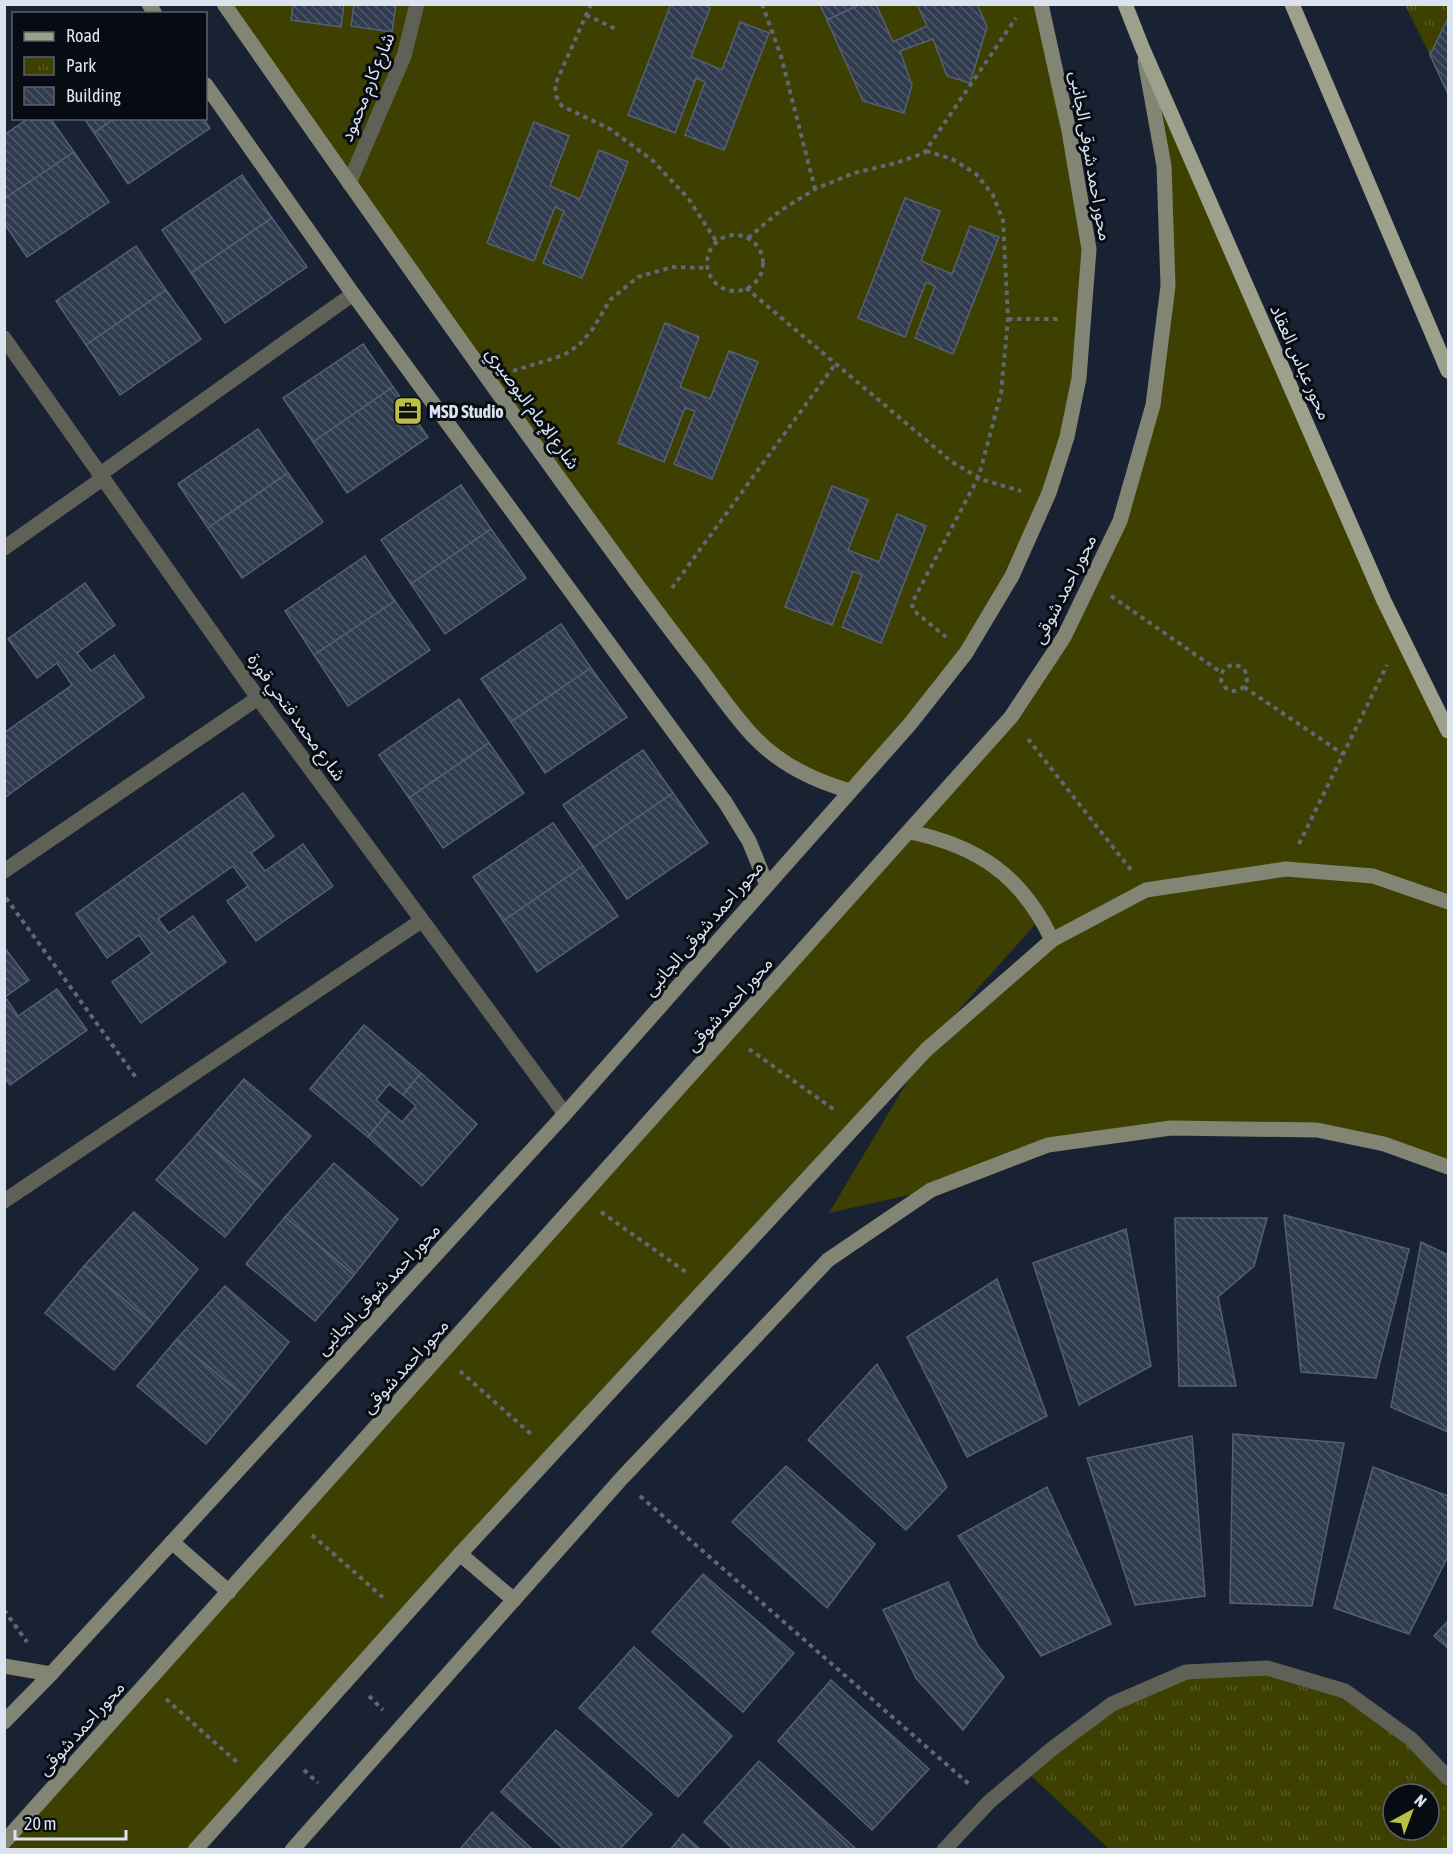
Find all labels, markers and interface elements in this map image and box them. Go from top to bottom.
legend [12,12,207,120]
text: Road [66,25,100,46]
street label: شارع كارم محمود [336,29,402,146]
text: Park [66,55,96,76]
street label: محور احمد شوقى الجانبى [1065,69,1116,243]
text: Building [66,85,121,106]
street label: محور عباس العقاد [1265,301,1336,423]
street label: شارع الإمام البوصيري [478,343,584,475]
office icon: MSD Studio [392,395,424,427]
place label: MSD Studio [429,401,504,422]
street label: محور احمد شوقى [1027,531,1101,648]
street label: شارع محمد فتحي قورة [240,649,350,787]
street label: محور احمد شوقى الجانبى [639,856,768,1000]
street label: محور احمد شوقى [681,952,778,1056]
street label: محور احمد شوقى الجانبى [312,1219,445,1360]
street label: محور احمد شوقى [357,1314,454,1418]
street label: محور احمد شوقى [33,1676,130,1780]
north arrow [1381,1782,1441,1842]
text: N [1411,1791,1430,1811]
scale bar [15,1803,126,1841]
text: 20 m [24,1813,56,1834]

